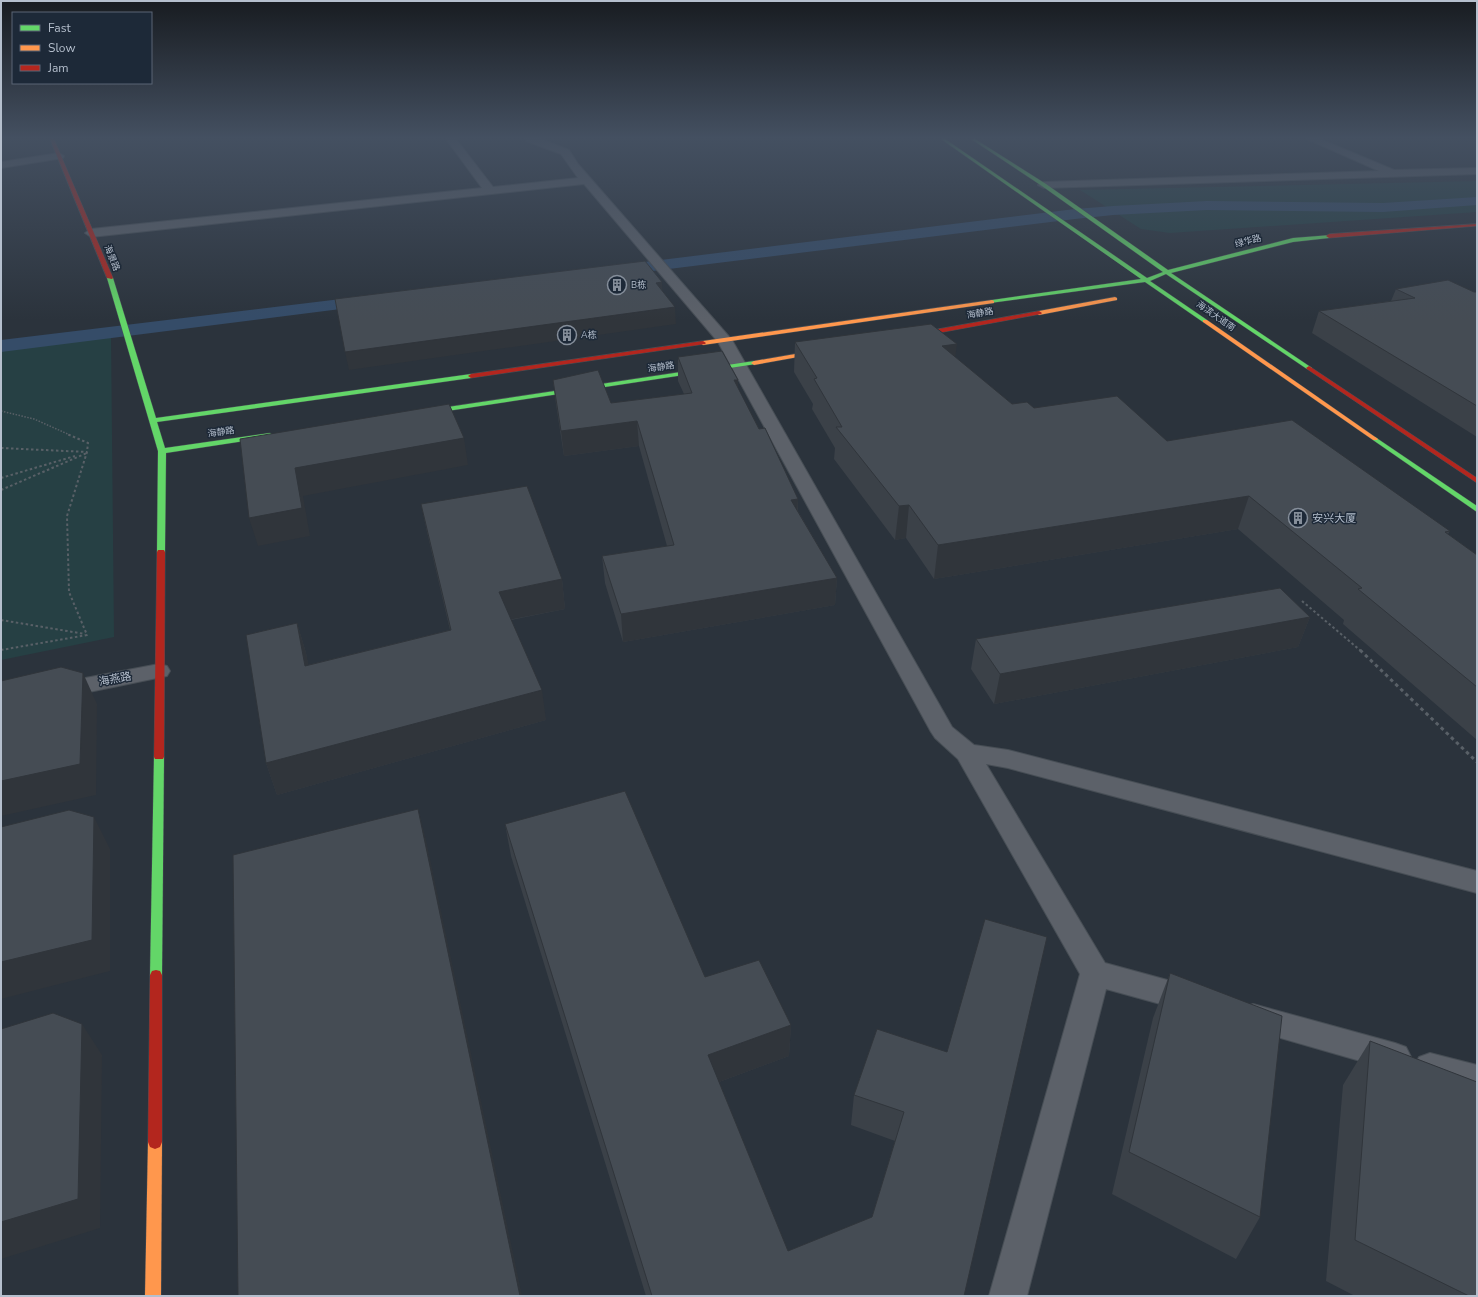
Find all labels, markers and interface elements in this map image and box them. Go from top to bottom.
legend [12,12,152,84]
text: Fast [48,20,71,36]
text: Slow [48,40,76,56]
text: Jam [47,60,69,76]
street label: 绿华路 [1233,232,1263,250]
street label: 海景路 [101,243,123,273]
building icon: B栋 [606,274,628,296]
place label: B栋 [631,279,646,291]
street label: 海滨大道南 [1194,298,1238,334]
street label: 海静路 [966,305,994,321]
building icon: A栋 [556,324,578,346]
place label: A栋 [581,329,597,341]
street label: 海静路 [647,359,675,375]
street label: 海静路 [207,424,235,440]
building icon: 安兴大厦 [1287,507,1309,529]
place label: 安兴大厦 [1312,511,1356,526]
street label: 海燕路 [97,668,133,690]

